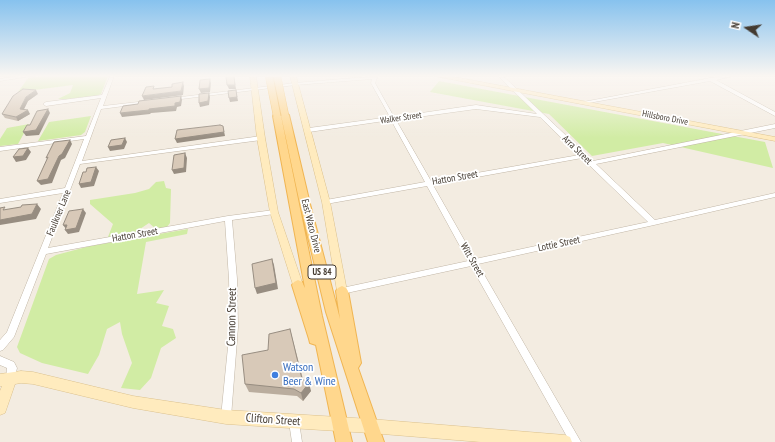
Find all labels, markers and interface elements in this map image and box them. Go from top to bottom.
north arrow [727,8,767,48]
text: N [728,21,743,30]
street label: Hillsboro Drive [641,108,689,128]
street label: Walker Street [380,110,422,126]
street label: Arra Street [560,133,594,167]
street label: Hatton Street [431,168,479,188]
street label: Faulkner Lane [44,188,74,238]
street label: East Waco Drive [299,198,323,254]
street label: Hatton Street [111,225,159,245]
street label: Lottie Street [537,234,581,254]
street label: Witt Street [458,241,486,279]
road number: US 84 [308,265,336,279]
street label: Cannon Street [224,288,240,346]
place label: Watson Beer & Wine [283,361,336,389]
marker: Watson Beer & Wine [270,370,280,380]
street label: Clifton Street [245,411,301,429]

